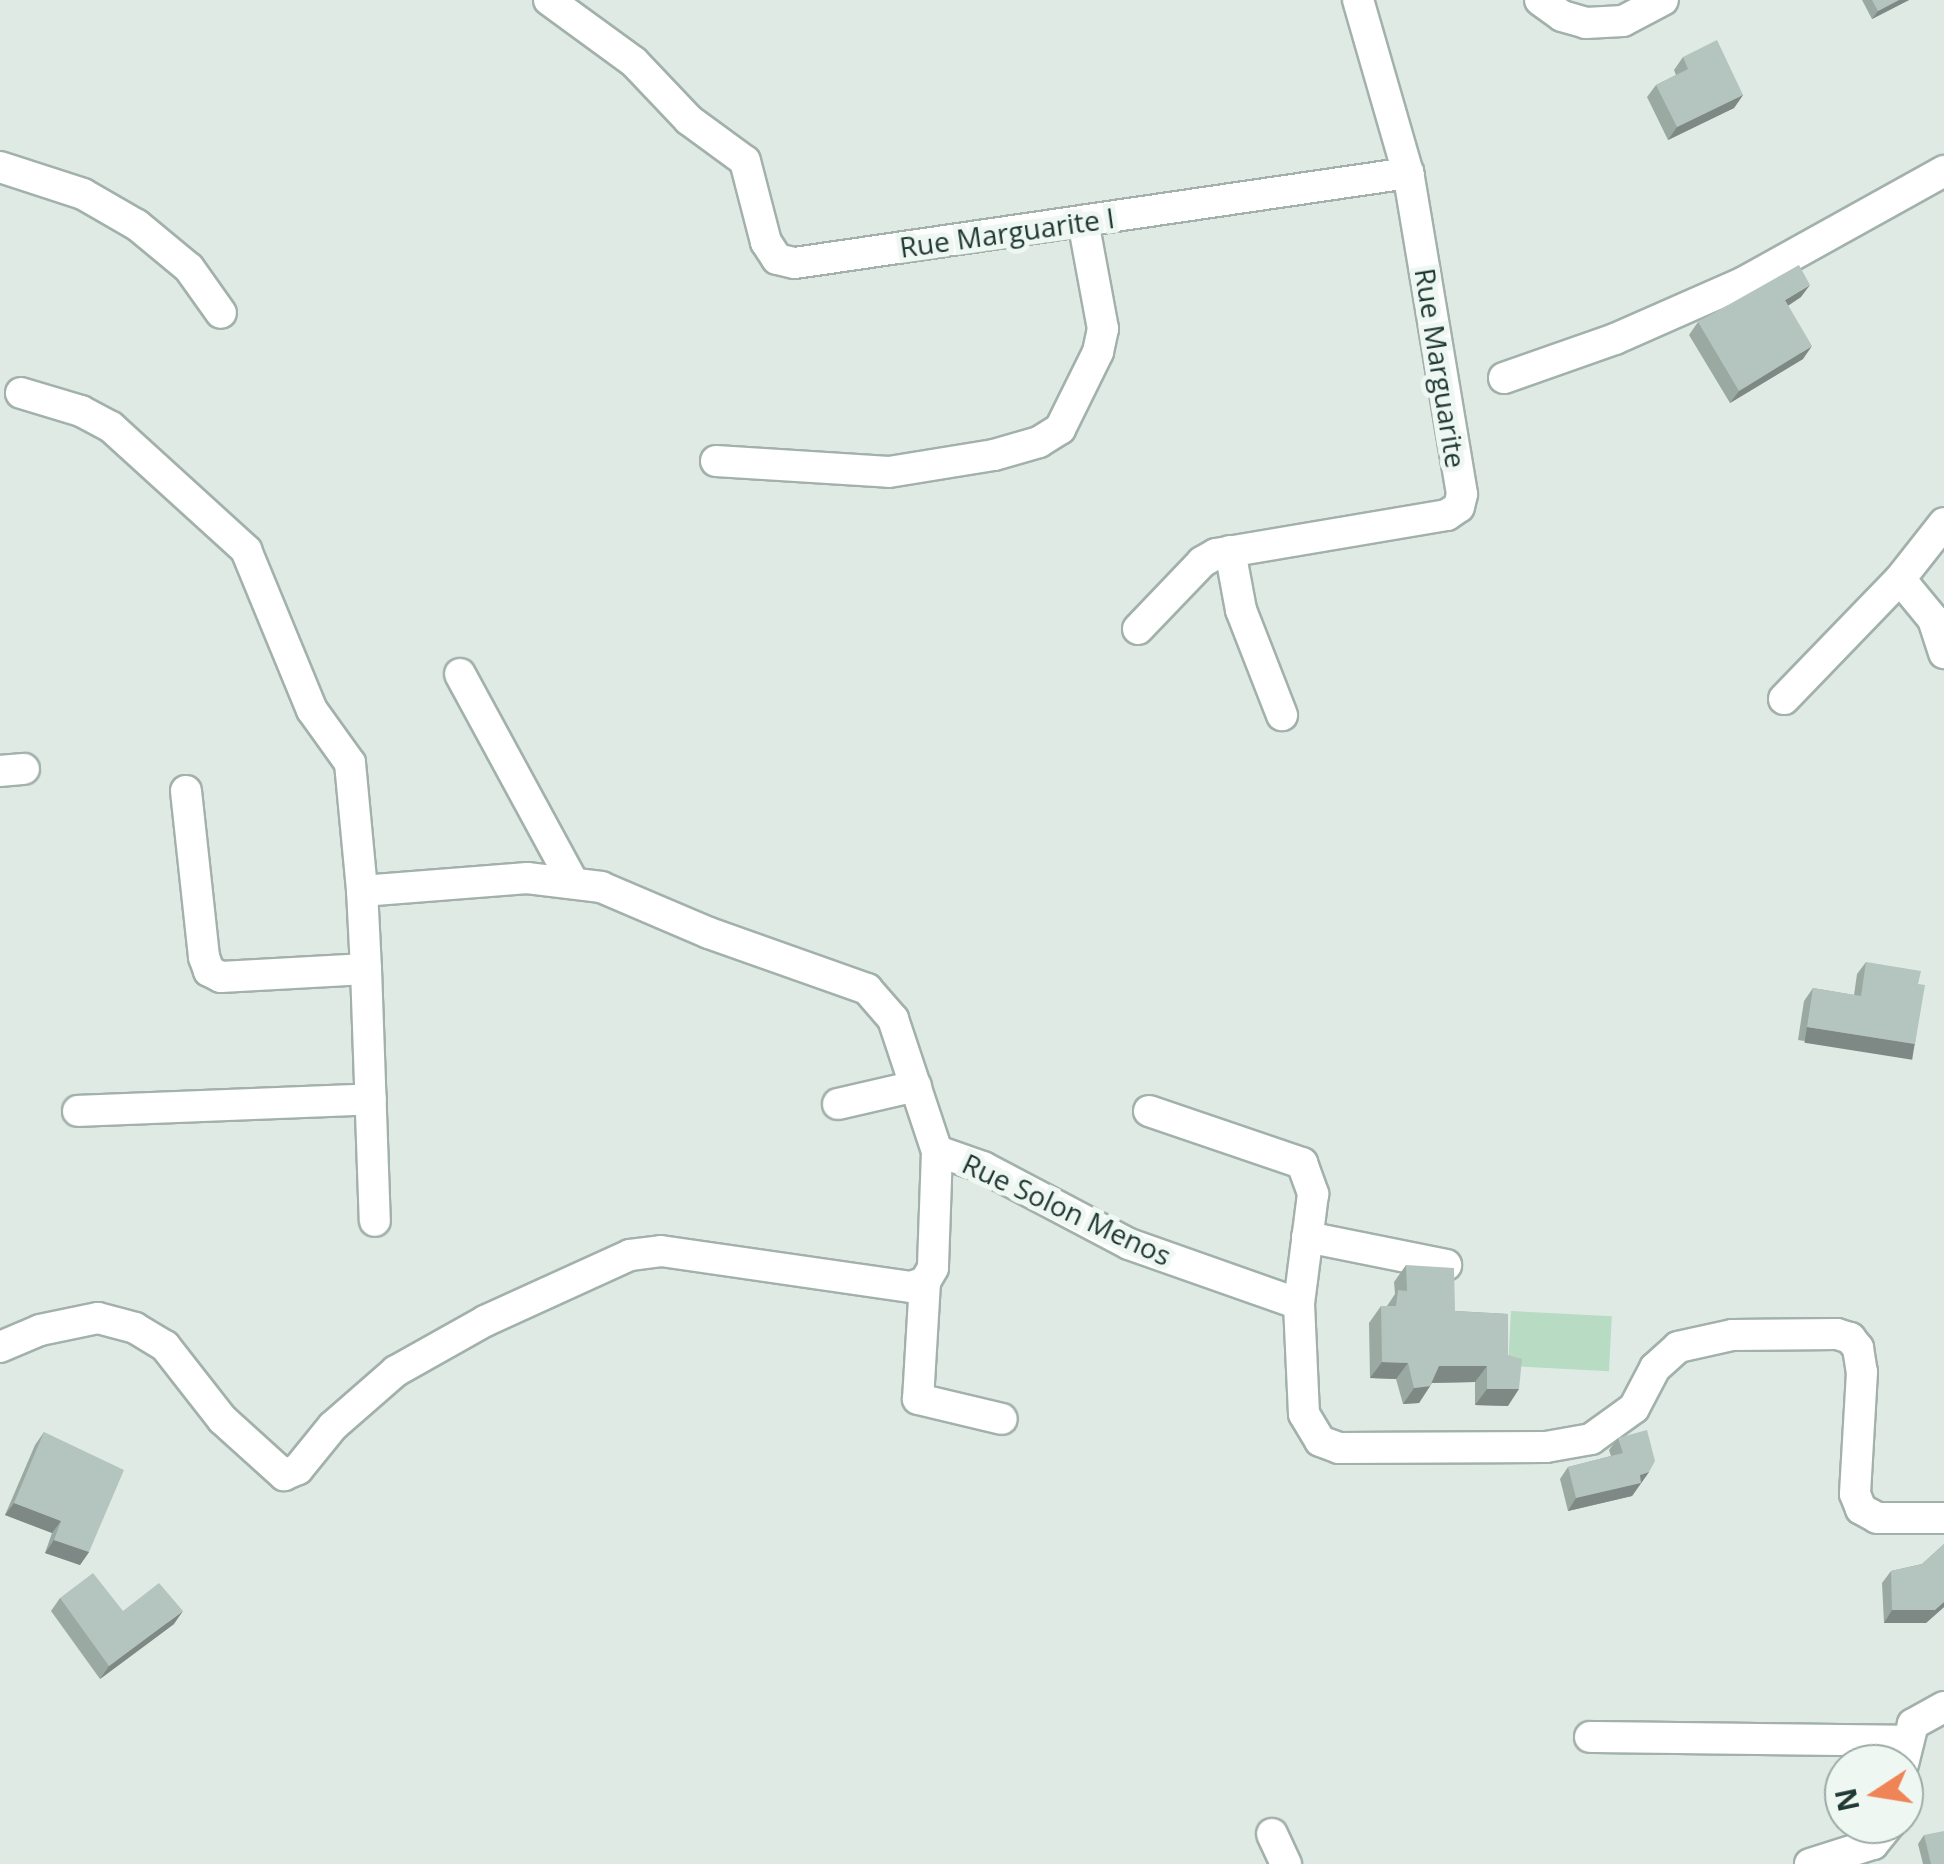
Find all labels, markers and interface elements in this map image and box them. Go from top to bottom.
street label: Rue Marguarite I [897,200,1117,264]
street label: Rue Marguarite [1409,266,1473,470]
street label: Rue Solon Menos [957,1146,1177,1272]
north arrow [1824,1744,1924,1844]
text: N [1826,1785,1868,1815]

